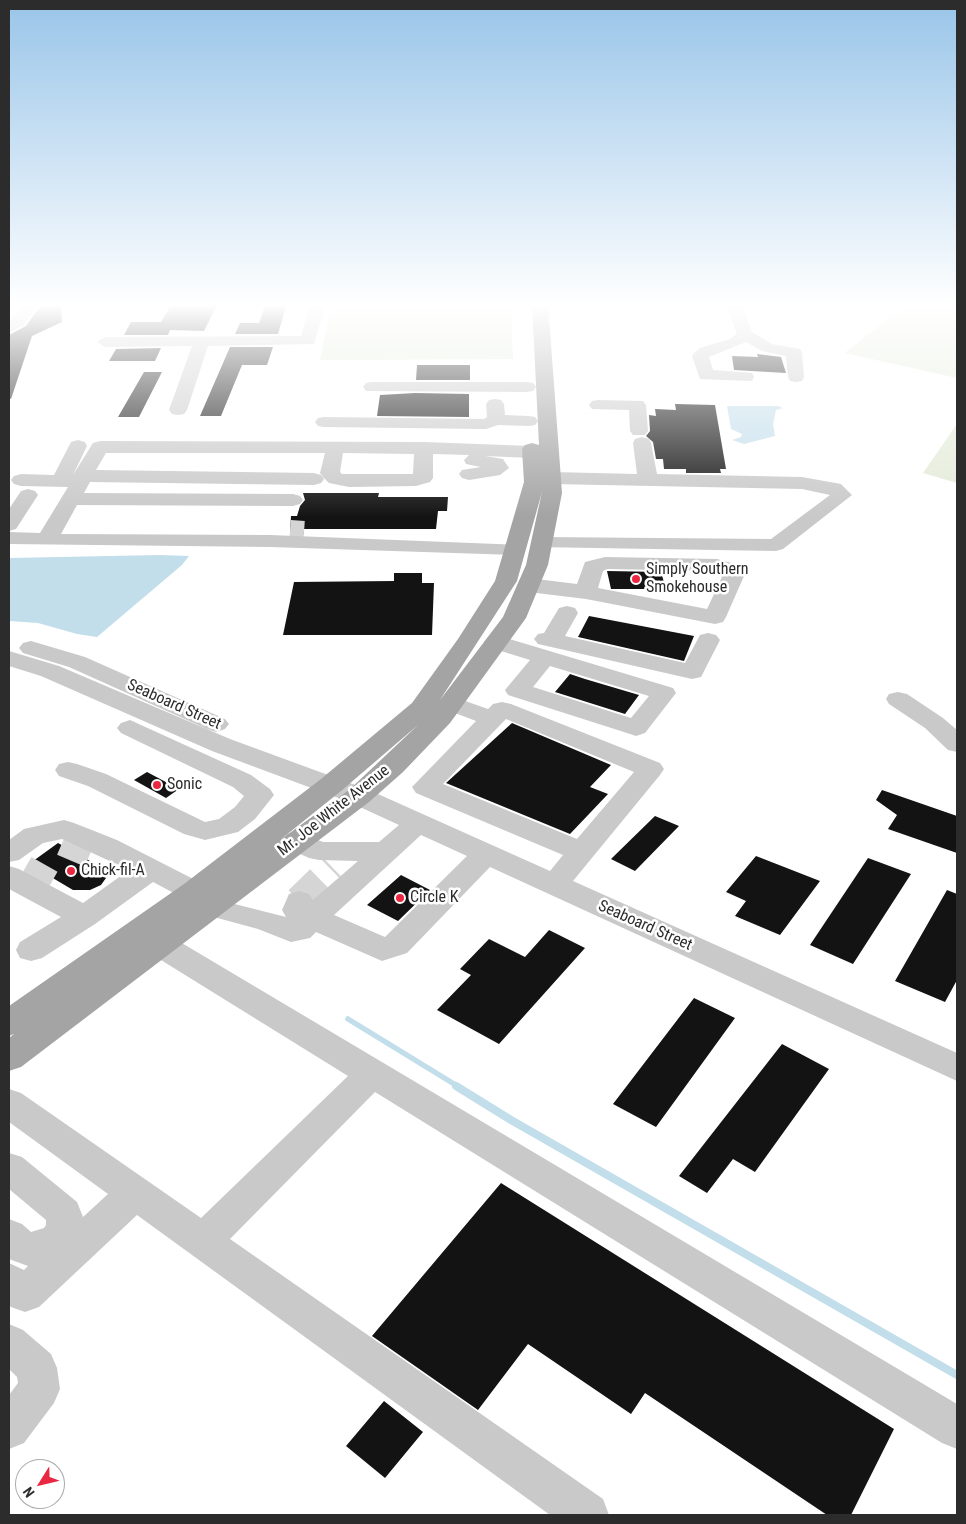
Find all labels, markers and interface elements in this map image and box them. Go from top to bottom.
place label: Simply Southern Smokehouse [646,560,749,598]
marker: Simply Southern Smokehouse [630,573,642,585]
street label: Seaboard Street [124,676,224,734]
street label: Mr. Joe White Avenue [274,761,394,861]
place label: Sonic [167,775,202,795]
marker: Sonic [151,779,163,791]
place label: Chick-fil-A [81,861,145,881]
marker: Chick-fil-A [65,865,77,877]
place label: Circle K [410,888,458,908]
marker: Circle K [394,892,406,904]
street label: Seaboard Street [595,897,695,955]
north arrow [15,1459,65,1509]
text: N [20,1484,38,1500]

